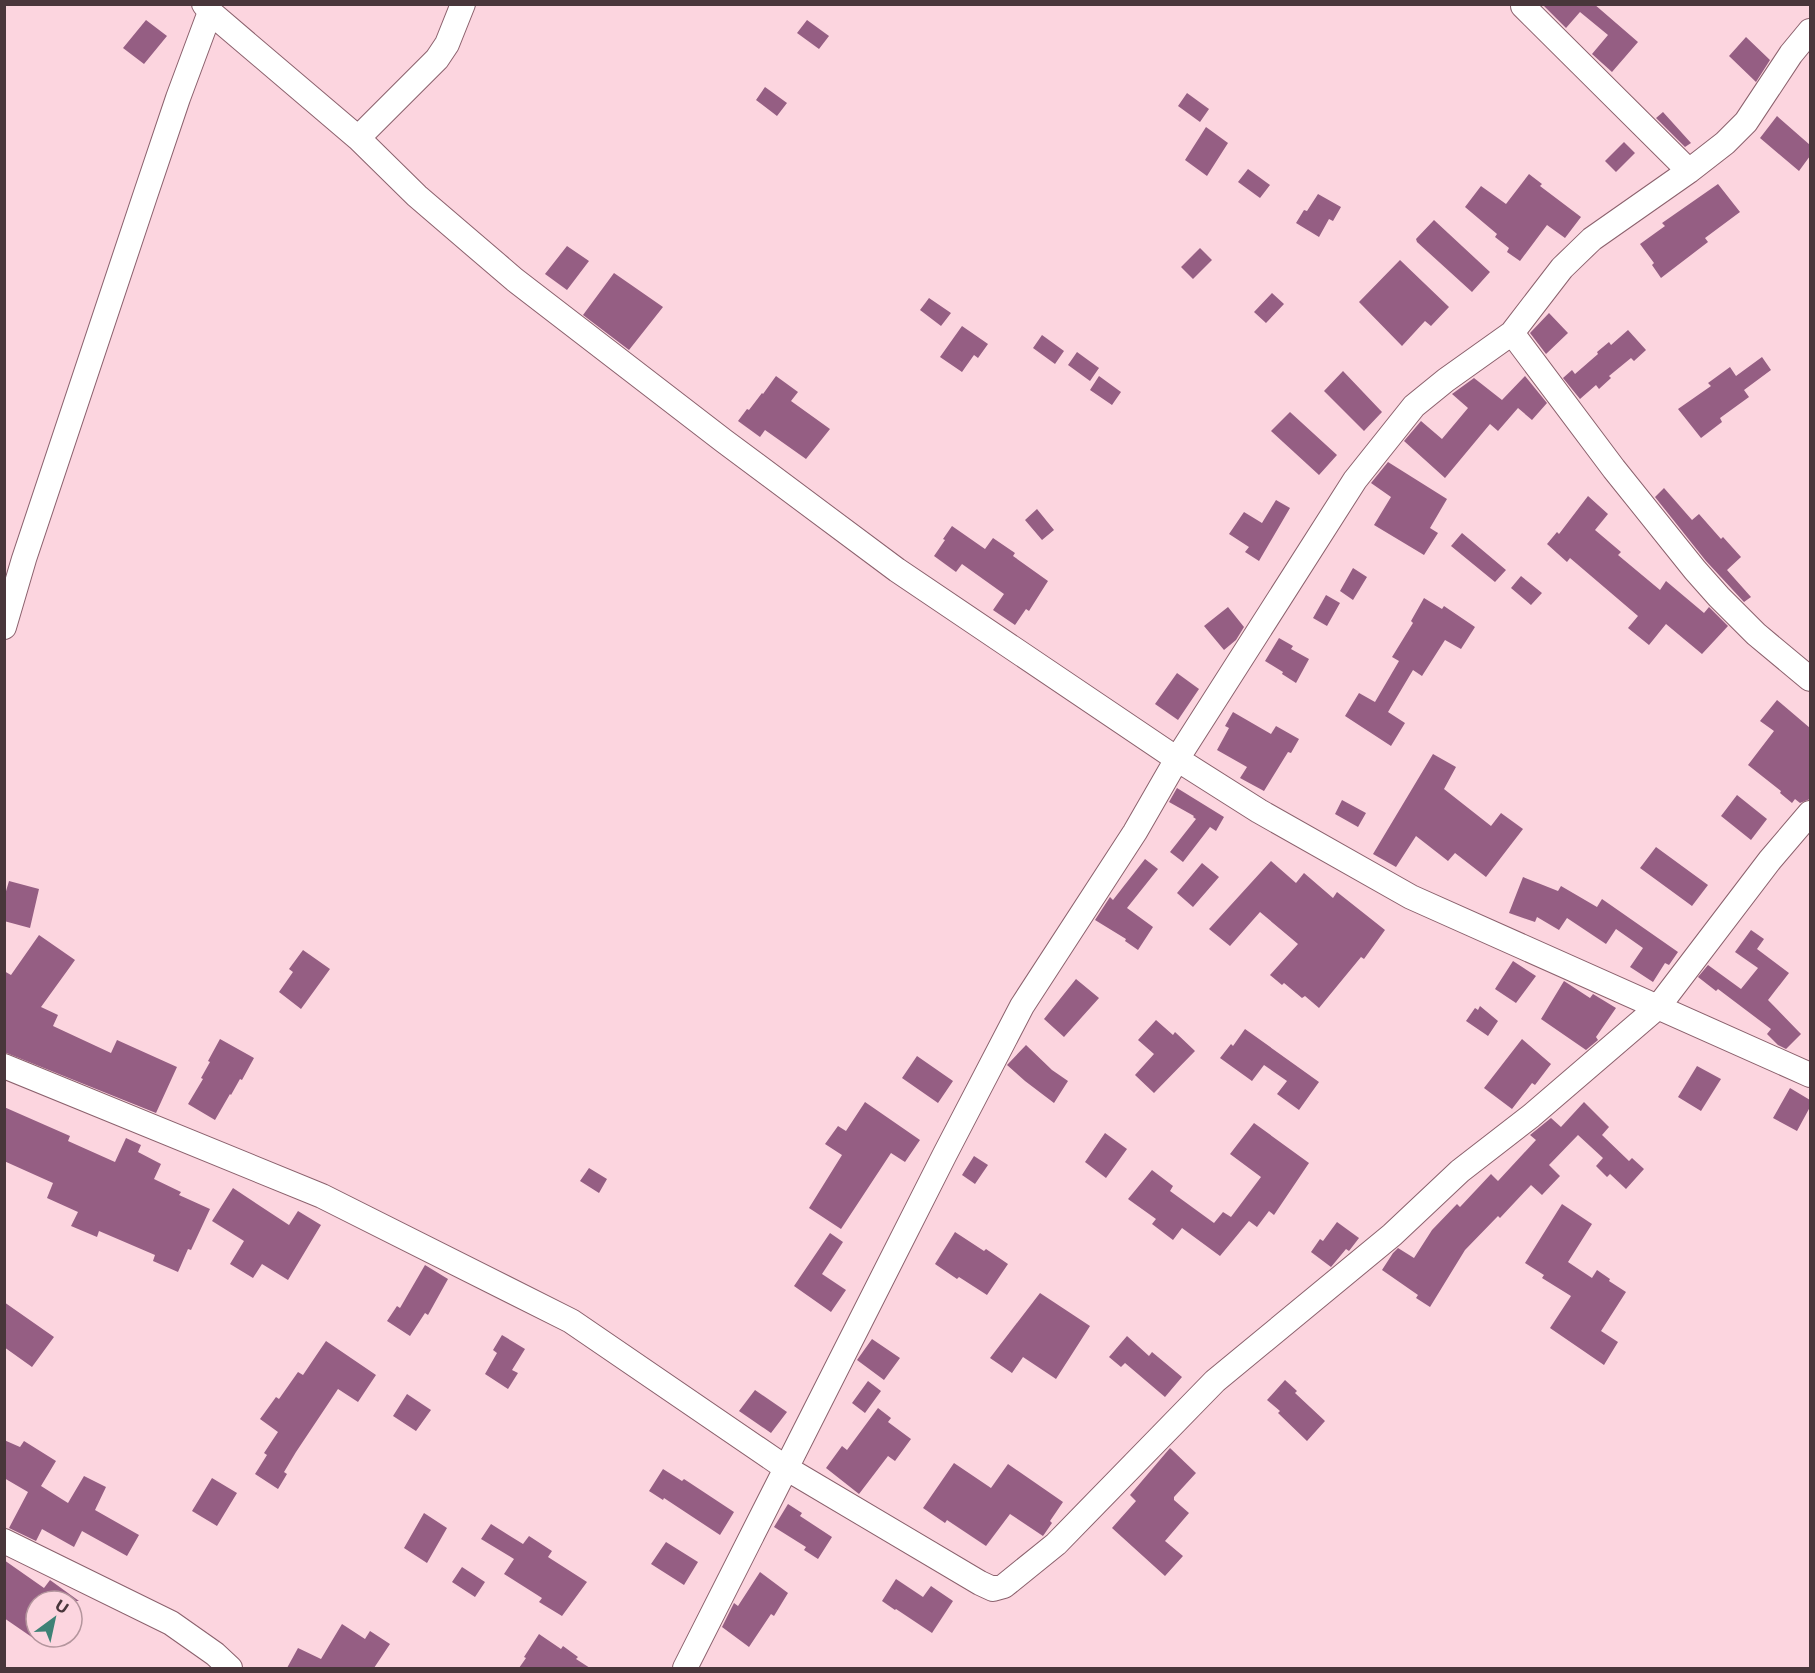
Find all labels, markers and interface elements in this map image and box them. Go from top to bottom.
north arrow [24,1589,84,1649]
text: U [51,1595,72,1618]

